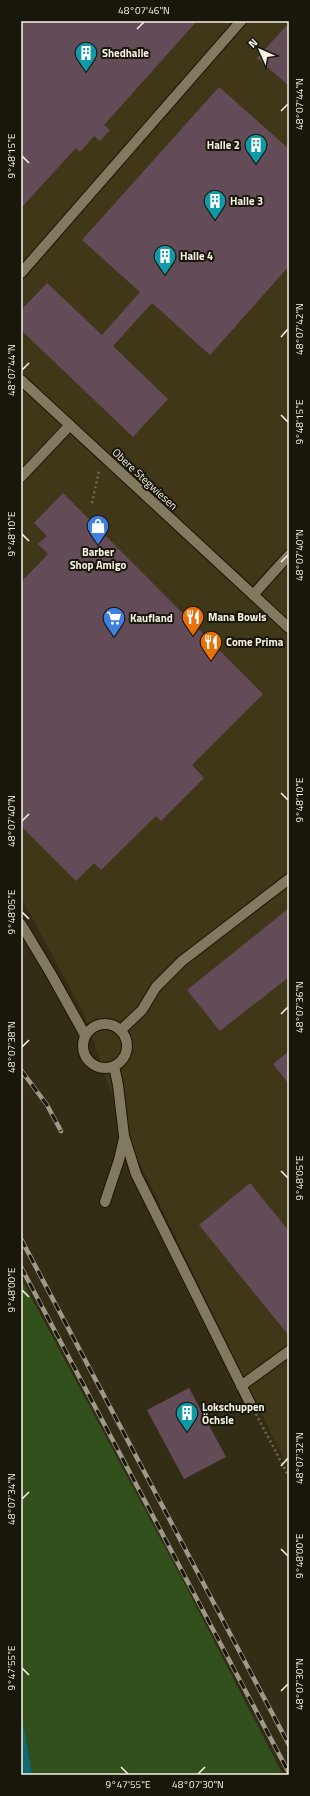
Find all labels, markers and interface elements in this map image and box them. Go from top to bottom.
text: 48°07'46"N [118,3,170,18]
north arrow [240,30,280,70]
text: N [245,35,261,51]
building icon: Shedhalle [73,40,99,73]
place label: Shedhalle [102,45,149,61]
text: 48°07'44"N [292,78,307,130]
building icon: Halle 2 [243,132,269,165]
text: 9°48'15"E [4,133,19,178]
place label: Halle 2 [207,137,240,153]
building icon: Halle 3 [202,188,228,221]
place label: Halle 3 [230,193,263,209]
building icon: Halle 4 [152,243,178,276]
place label: Halle 4 [180,248,213,264]
text: 48°07'42"N [292,303,307,355]
text: 48°07'44"N [4,344,19,396]
text: 9°48'15"E [292,399,307,444]
street label: Obere Stegwiesen [109,444,181,514]
text: 9°48'10"E [4,511,19,556]
shop icon: Barber Shop Amigo [85,513,111,546]
text: 48°07'40"N [292,529,307,581]
place label: Barber Shop Amigo [70,544,127,573]
restaurant icon: Mana Bowls [180,604,206,637]
supermarket icon: Kaufland [101,605,127,638]
place label: Mana Bowls [208,609,266,625]
place label: Kaufland [130,610,173,626]
restaurant icon: Come Prima [198,629,224,662]
place label: Come Prima [226,634,284,650]
text: 9°48'10"E [292,777,307,822]
text: 48°07'40"N [4,795,19,847]
text: 9°48'05"E [4,889,19,934]
text: 48°07'36"N [292,981,307,1033]
text: 48°07'38"N [4,1021,19,1073]
text: 9°48'05"E [292,1155,307,1200]
text: 9°48'00"E [4,1267,19,1312]
place label: Lokschuppen Öchsle [202,1399,265,1428]
building icon: Lokschuppen Öchsle [174,1400,200,1433]
text: 48°07'32"N [292,1432,307,1484]
text: 48°07'34"N [4,1473,19,1525]
text: 9°48'00"E [292,1533,307,1578]
text: 9°47'55"E [4,1645,19,1690]
text: 48°07'30"N [292,1658,307,1710]
text: 9°47'55"E [106,1777,151,1792]
text: 48°07'30"N [172,1777,224,1792]

